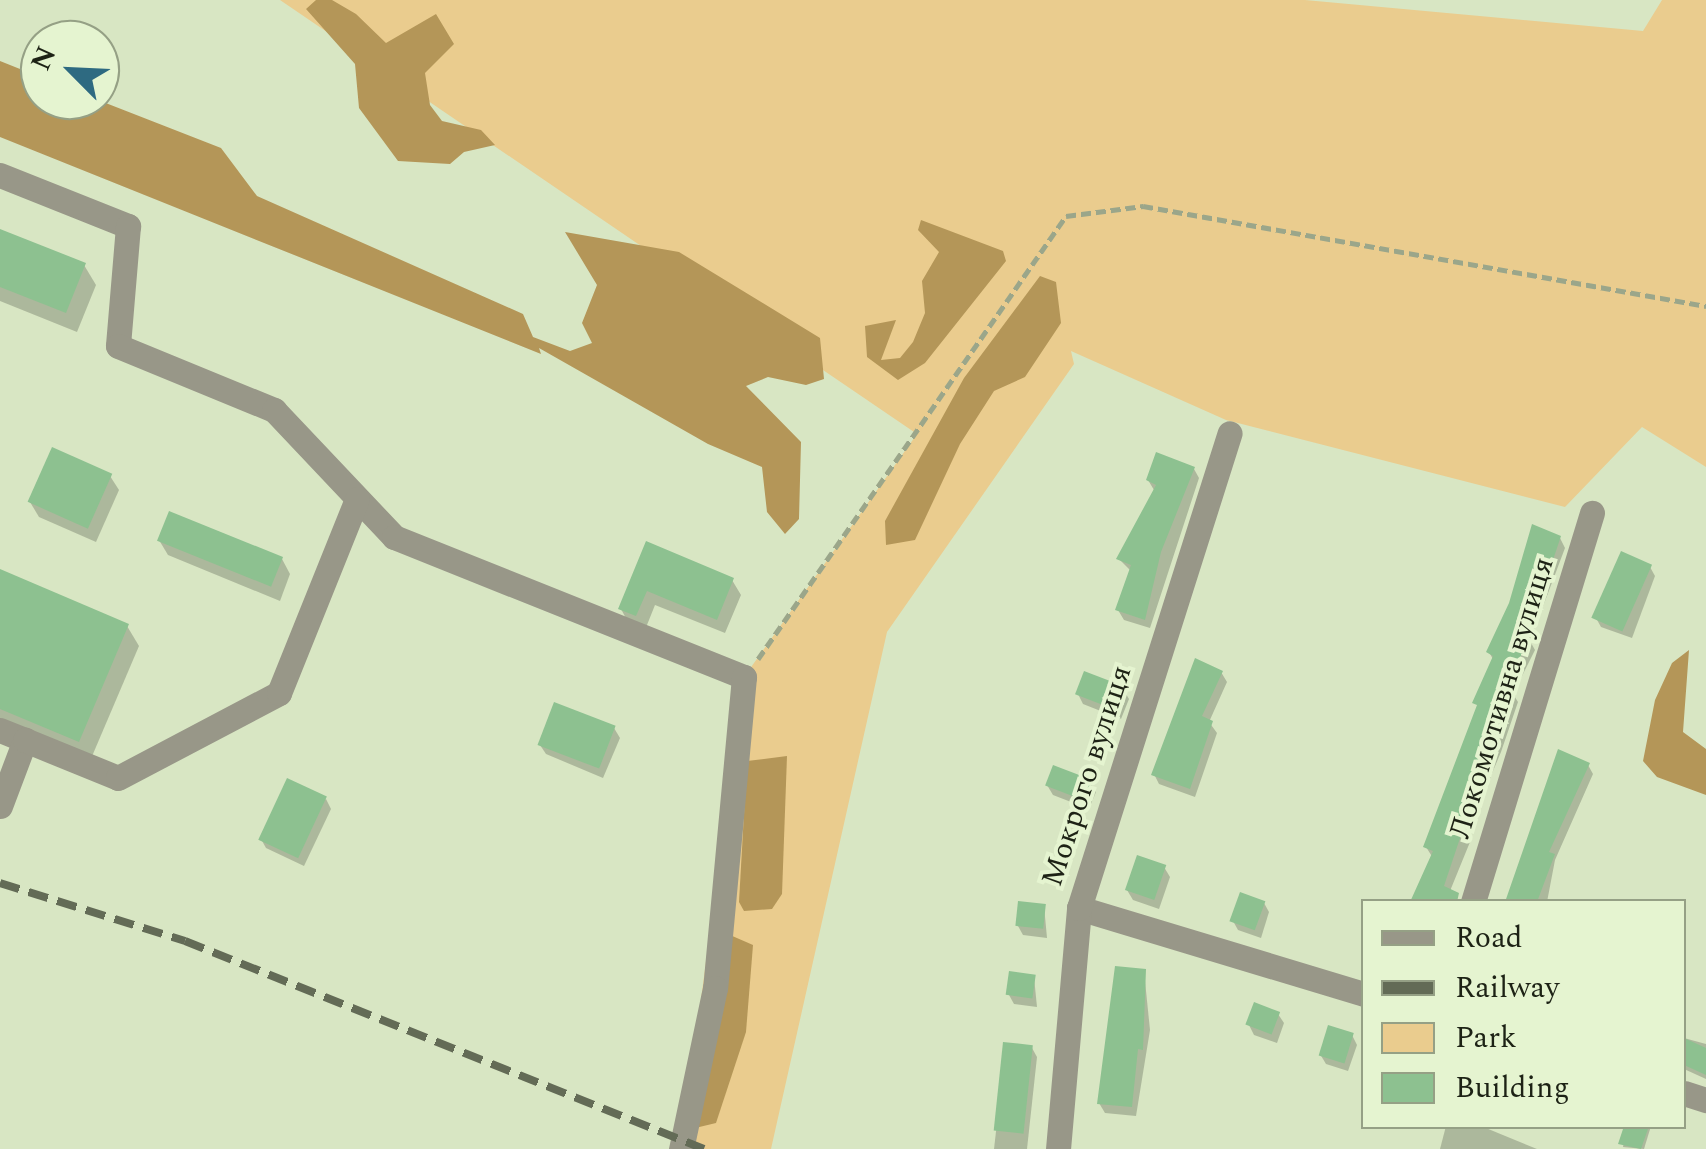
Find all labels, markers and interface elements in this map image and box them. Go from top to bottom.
north arrow [20,20,120,120]
text: N [20,39,68,78]
street label: Локомотивна вулиця [1442,553,1562,843]
street label: Мокрого вулиця [1034,661,1140,891]
legend [1361,899,1686,1129]
text: Road [1455,915,1523,961]
text: Railway [1455,965,1560,1011]
text: Park [1455,1015,1517,1061]
text: Building [1455,1065,1570,1111]

